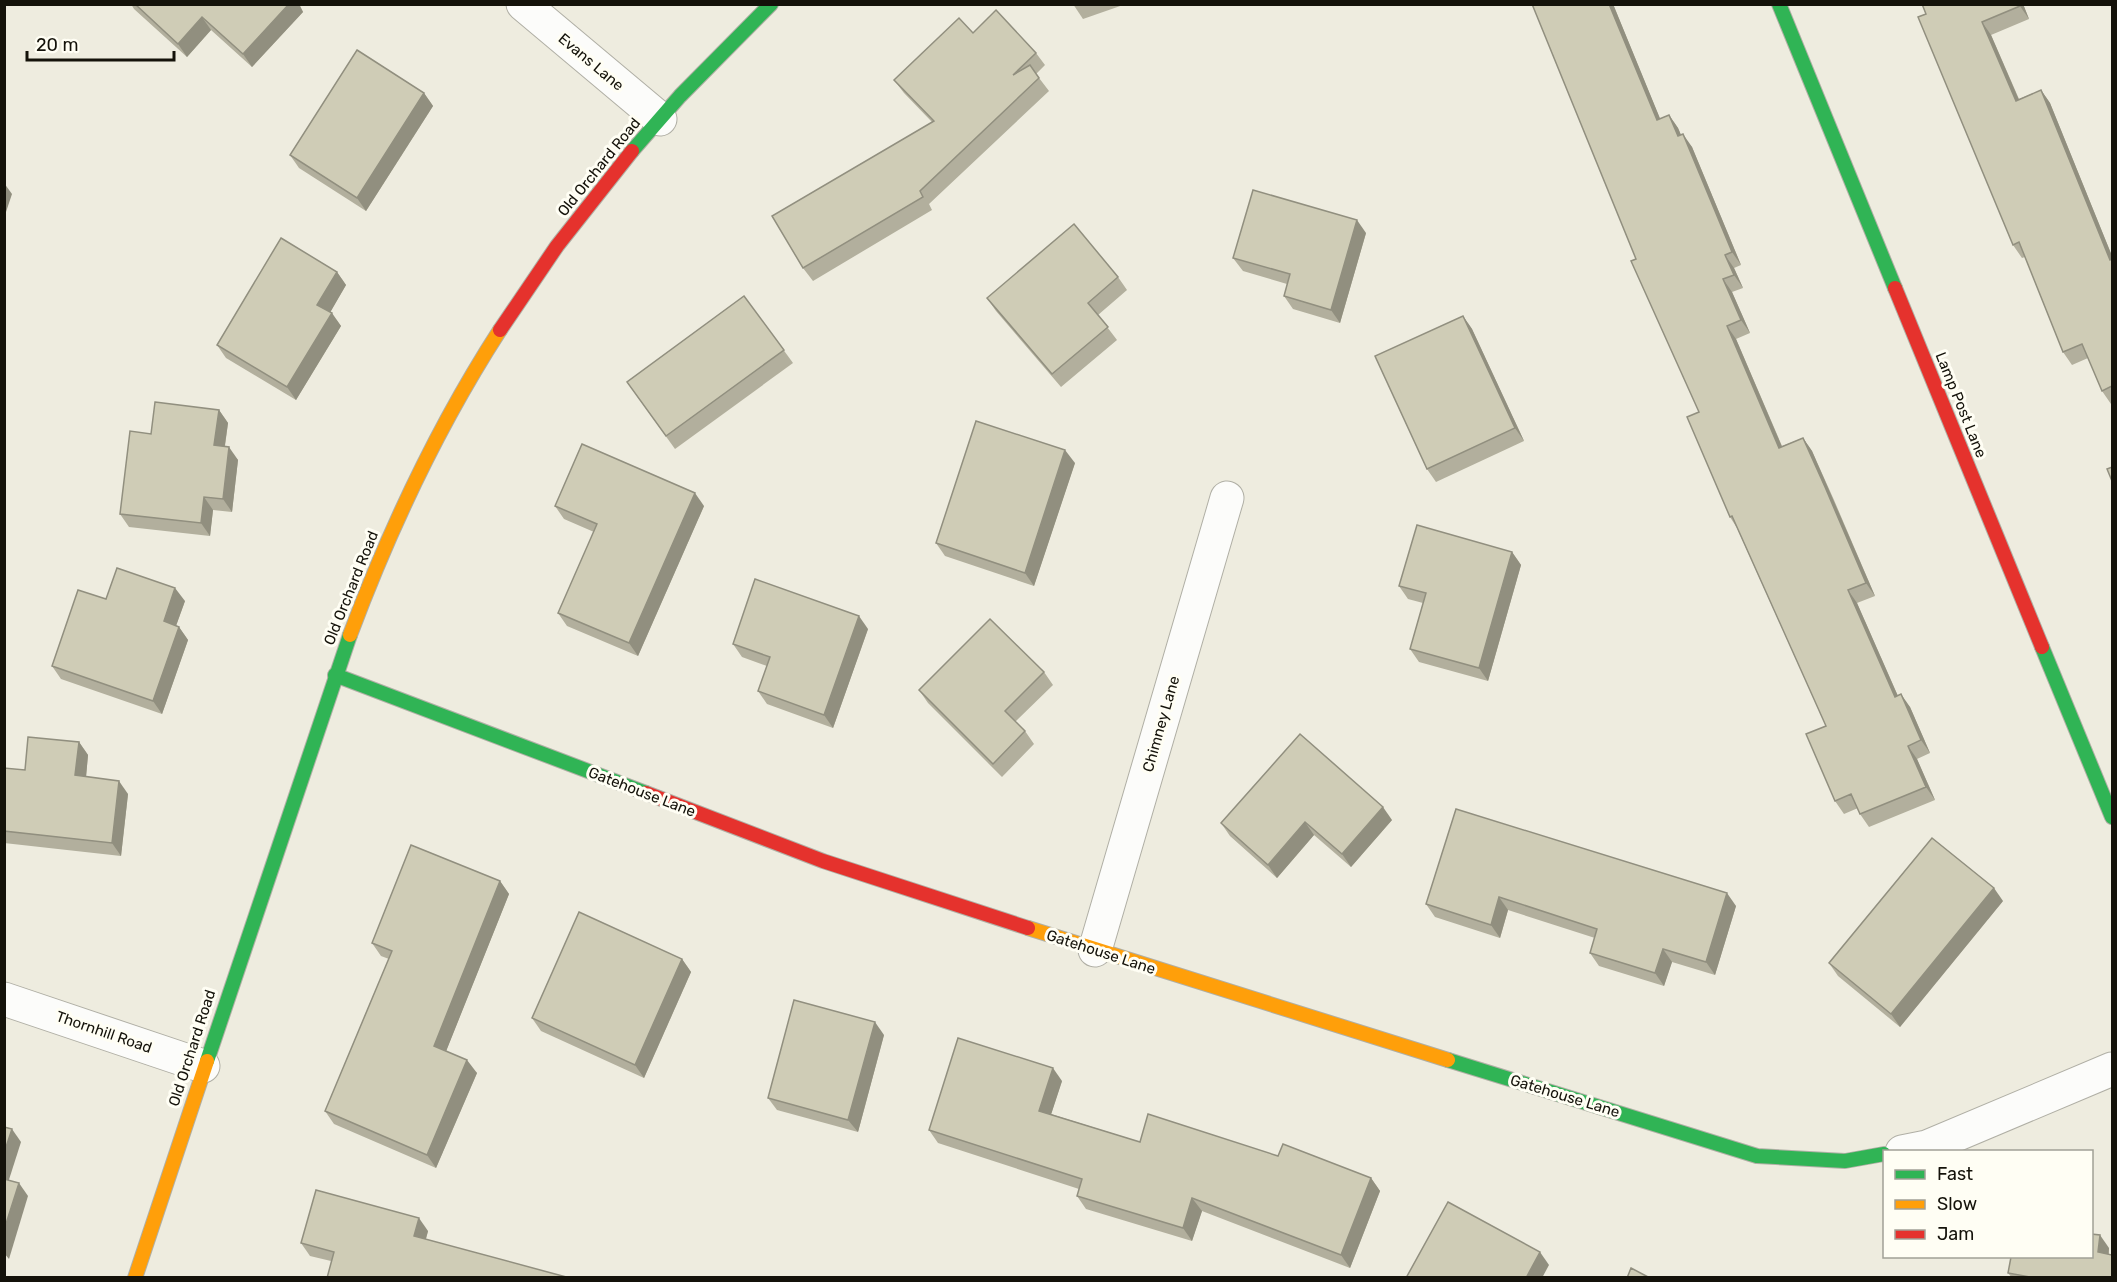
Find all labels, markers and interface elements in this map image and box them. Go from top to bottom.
scale bar [27,24,174,62]
street label: Evans Lane [555,29,627,95]
text: 20 m [36,34,78,56]
street label: Old Orchard Road [554,114,644,220]
street label: Lamp Post Lane [1932,350,1990,460]
street label: Old Orchard Road [320,528,382,648]
street label: Chimney Lane [1139,674,1183,774]
street label: Gatehouse Lane [586,763,698,821]
street label: Gatehouse Lane [1044,926,1158,978]
street label: Old Orchard Road [165,987,219,1109]
street label: Thornhill Road [54,1007,154,1057]
street label: Gatehouse Lane [1508,1071,1622,1121]
legend [1883,1150,2093,1258]
text: Fast [1937,1163,1973,1185]
text: Slow [1937,1193,1977,1215]
text: Jam [1937,1223,1974,1245]

